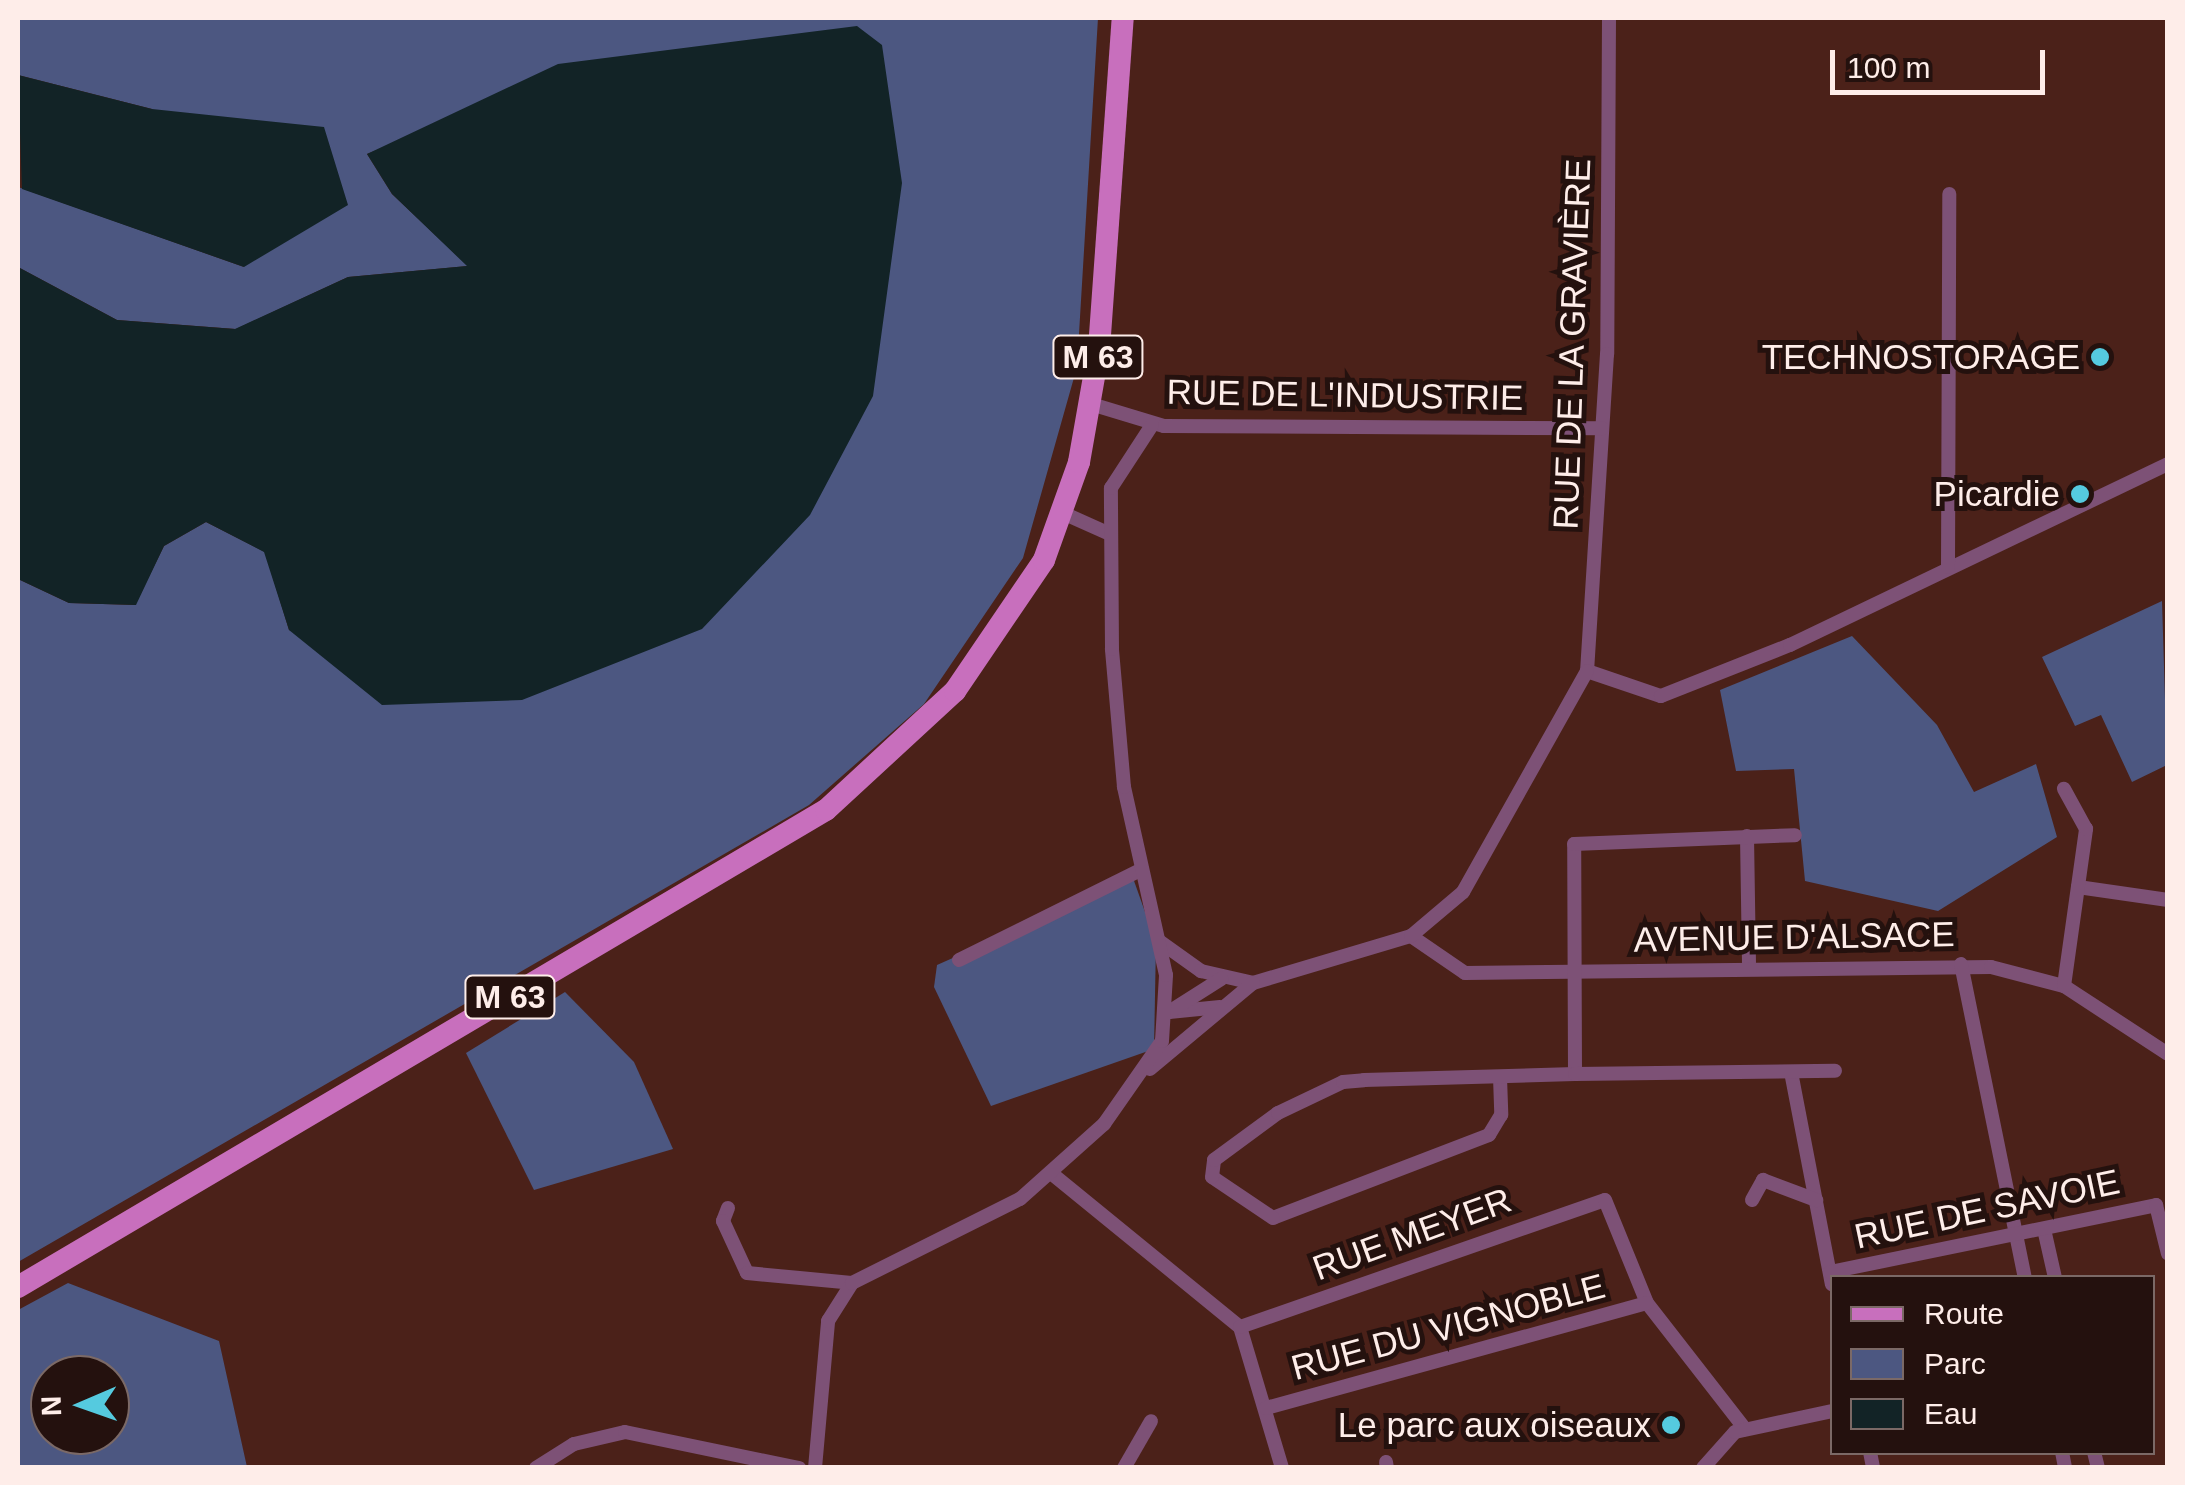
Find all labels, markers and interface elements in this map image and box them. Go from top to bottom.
scale bar [1835,30,2050,92]
text: 100 m [1847,51,1930,84]
street label: RUE DE LA GRAVIÈRE [1545,157,1599,531]
road number: M 63 [1050,330,1146,384]
place label: TECHNOSTORAGE [1762,336,2080,378]
marker: TECHNOSTORAGE [2089,346,2111,368]
street label: RUE DE L'INDUSTRIE [1166,371,1524,419]
place label: Picardie [1934,473,2060,515]
marker: Picardie [2069,483,2091,505]
street label: AVENUE D'ALSACE [1633,913,1955,961]
road number: M 63 [462,970,558,1024]
street label: RUE DE SAVOIE [1851,1160,2123,1258]
street label: RUE MEYER [1307,1179,1517,1289]
street label: RUE DU VIGNOBLE [1287,1265,1609,1389]
legend [1830,1275,2155,1455]
text: Route [1924,1297,2004,1330]
text: Parc [1924,1347,1986,1380]
north arrow [30,1355,130,1455]
text: N [36,1395,67,1417]
text: Eau [1924,1397,1977,1430]
place label: Le parc aux oiseaux [1338,1404,1651,1446]
marker: Le parc aux oiseaux [1660,1414,1682,1436]

